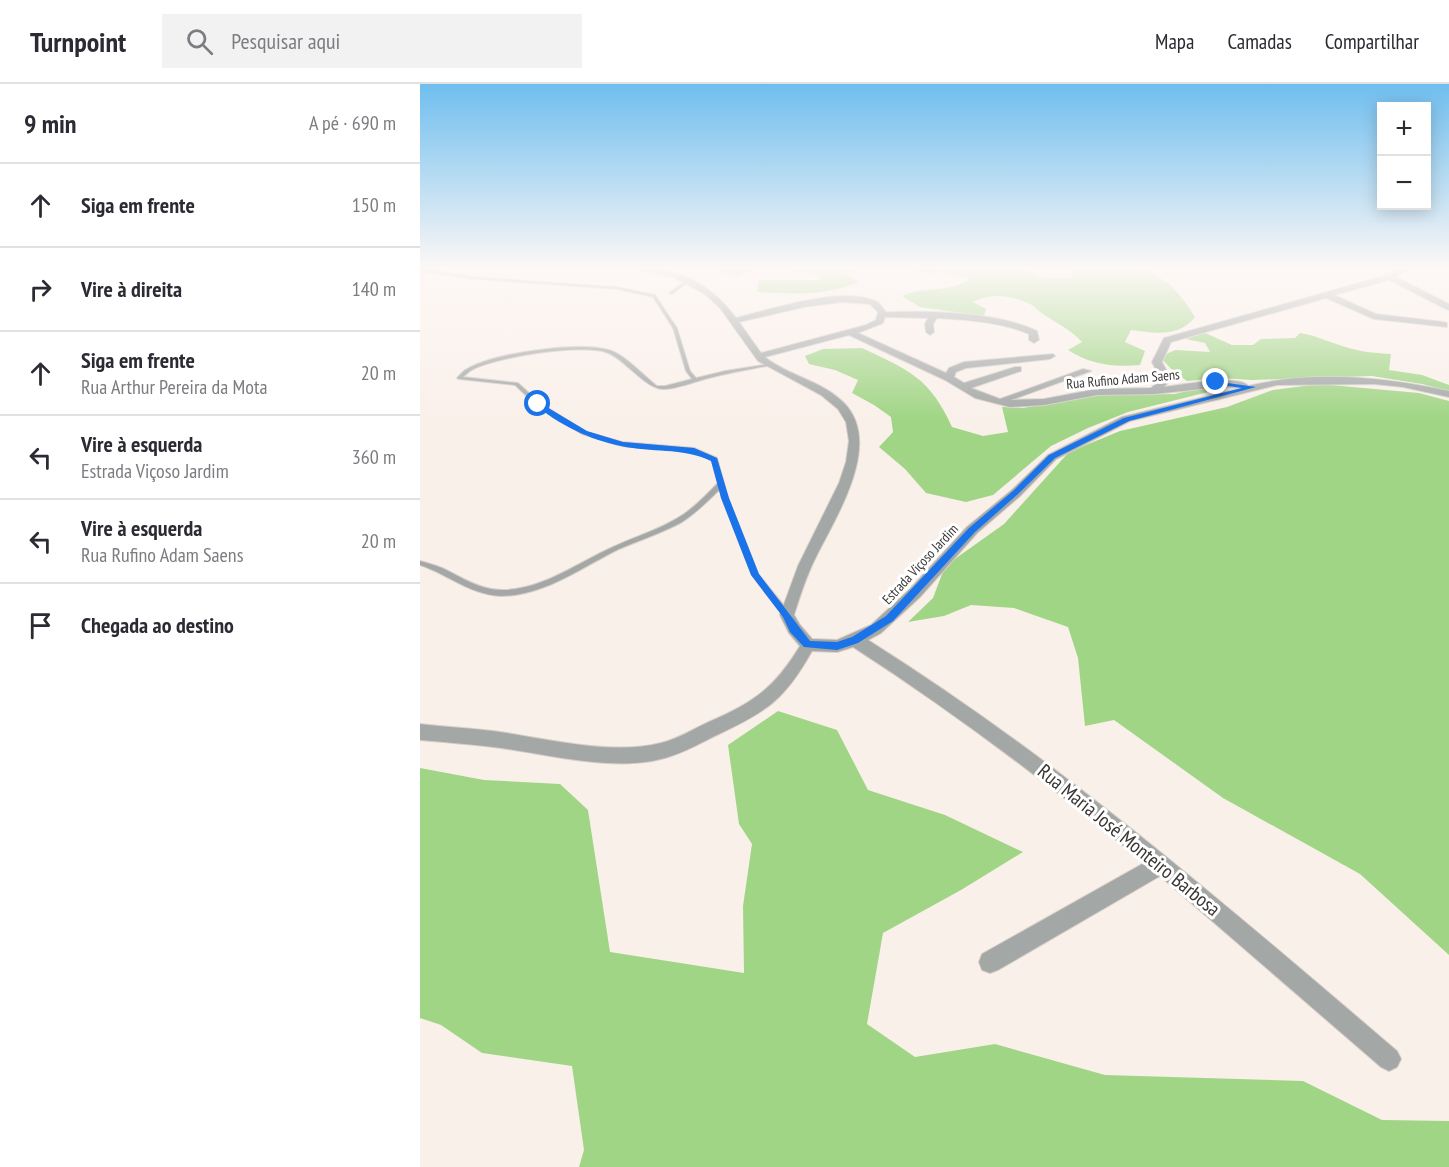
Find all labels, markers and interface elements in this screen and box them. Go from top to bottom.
search box [162,14,582,68]
text: Turnpoint [30,23,126,60]
icon: search [183,25,216,58]
text: Pesquisar aqui [231,27,340,55]
text: Mapa [1155,28,1194,55]
text: Camadas [1227,28,1292,55]
text: Compartilhar [1325,28,1419,55]
map controls [1377,102,1431,210]
button: + [1377,102,1431,156]
text: 9 min [24,107,77,140]
text: A pé · 690 m [309,110,396,136]
button: − [1377,156,1431,210]
icon: ahead [24,189,57,222]
text: Siga em frente [81,191,195,219]
text: 150 m [352,192,396,218]
icon: right [24,273,57,306]
text: Vire à direita [81,275,182,303]
text: 140 m [352,276,396,302]
text: Siga em frente [81,346,195,374]
icon: ahead [24,357,57,390]
text: 20 m [361,360,396,386]
street label: Rua Rufino Adam Saens [1066,365,1181,393]
route end [1202,368,1228,394]
text: Rua Arthur Pereira da Mota [81,374,267,400]
route start [524,390,550,416]
text: Vire à esquerda [81,430,202,458]
icon: left [24,441,57,474]
text: 360 m [352,444,396,470]
text: Estrada Viçoso Jardim [81,458,229,484]
text: Vire à esquerda [81,514,202,542]
street label: Estrada Viçoso Jardim [878,520,962,608]
icon: left [24,525,57,558]
text: 20 m [361,528,396,554]
text: Rua Rufino Adam Saens [81,542,243,568]
icon: arrive [24,609,57,642]
text: Chegada ao destino [81,611,234,639]
street label: Rua Maria José Monteiro Barbosa [1032,758,1226,922]

